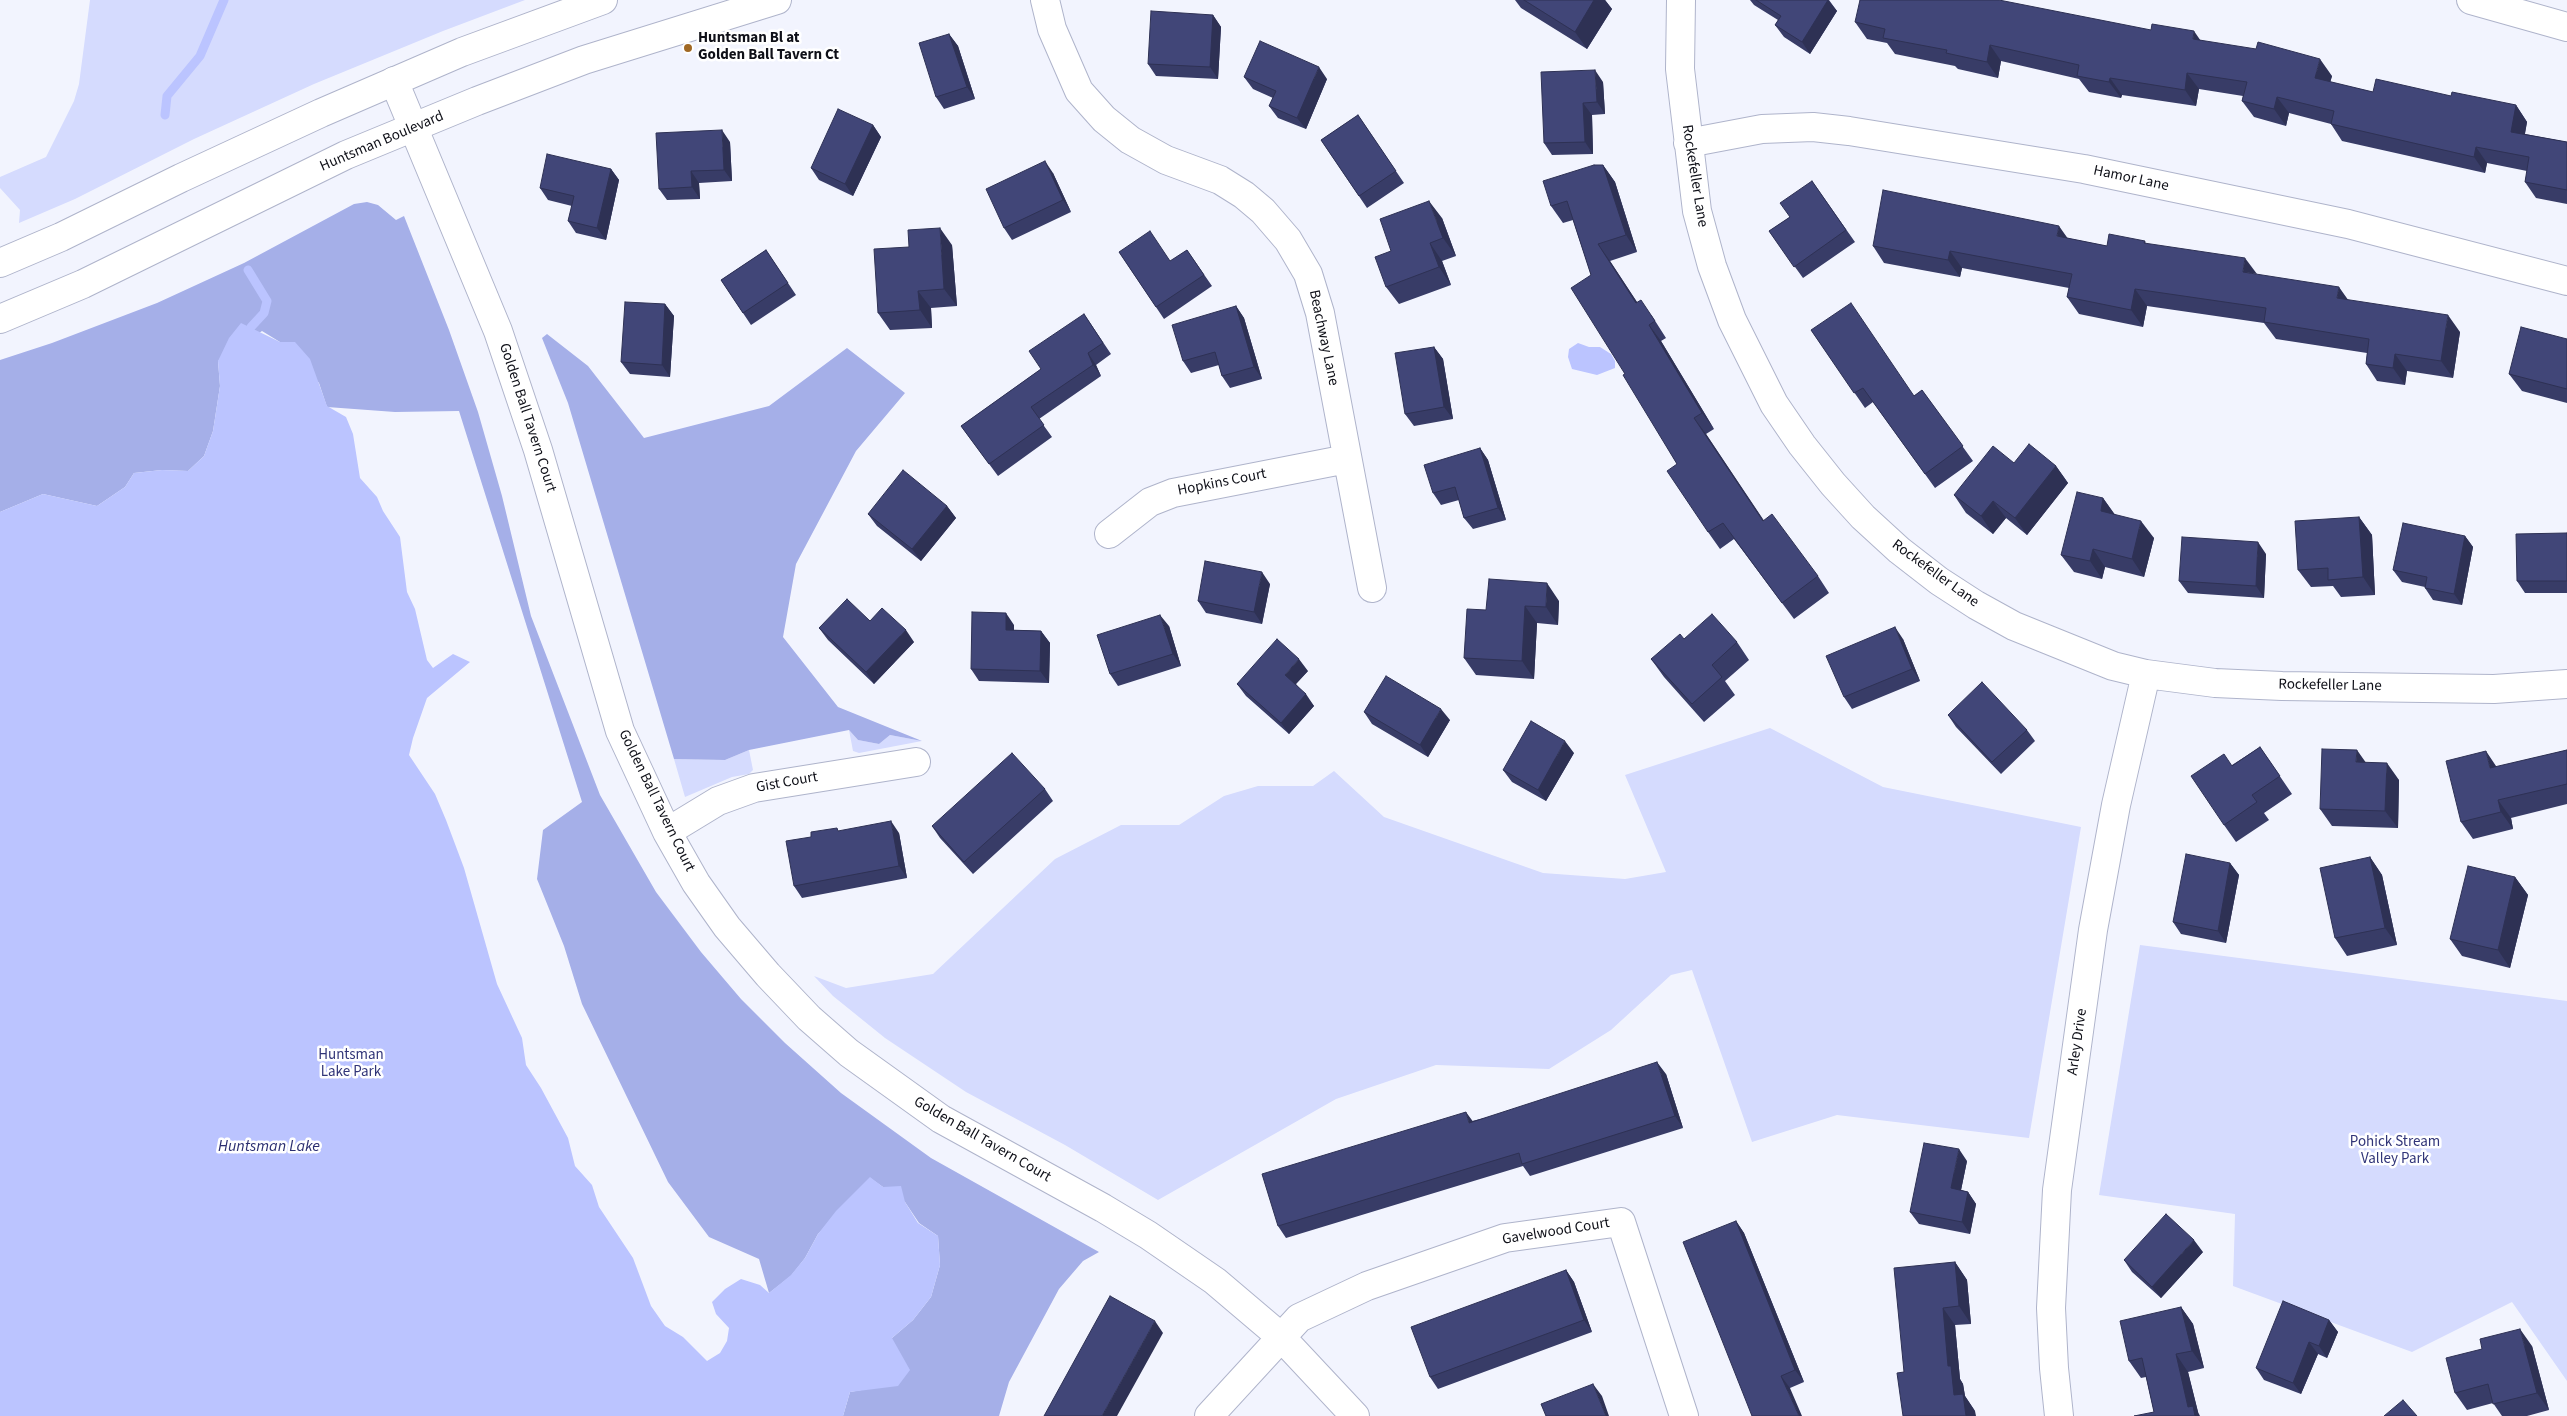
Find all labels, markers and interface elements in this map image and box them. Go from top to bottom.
place label: Huntsman Bl at Golden Ball Tavern Ct [698,30,839,65]
marker: Huntsman Bl at Golden Ball Tavern Ct [682,42,694,54]
street label: Huntsman Boulevard [317,108,447,176]
street label: Rockefeller Lane [1677,124,1711,228]
street label: Hamor Lane [2092,162,2170,196]
street label: Beachway Lane [1304,289,1342,387]
street label: Golden Ball Tavern Court [494,341,560,495]
street label: Hopkins Court [1176,466,1268,500]
street label: Rockefeller Lane [1888,536,1982,612]
street label: Rockefeller Lane [2278,676,2382,696]
street label: Golden Ball Tavern Court [614,727,698,875]
street label: Gist Court [755,769,819,797]
street label: Arley Drive [2064,1007,2092,1077]
park label: Huntsman Lake Park [318,1047,384,1082]
street label: Golden Ball Tavern Court [910,1093,1054,1187]
park label: Pohick Stream Valley Park [2350,1134,2440,1169]
water label: Huntsman Lake [218,1137,320,1157]
street label: Gavelwood Court [1501,1215,1611,1249]

